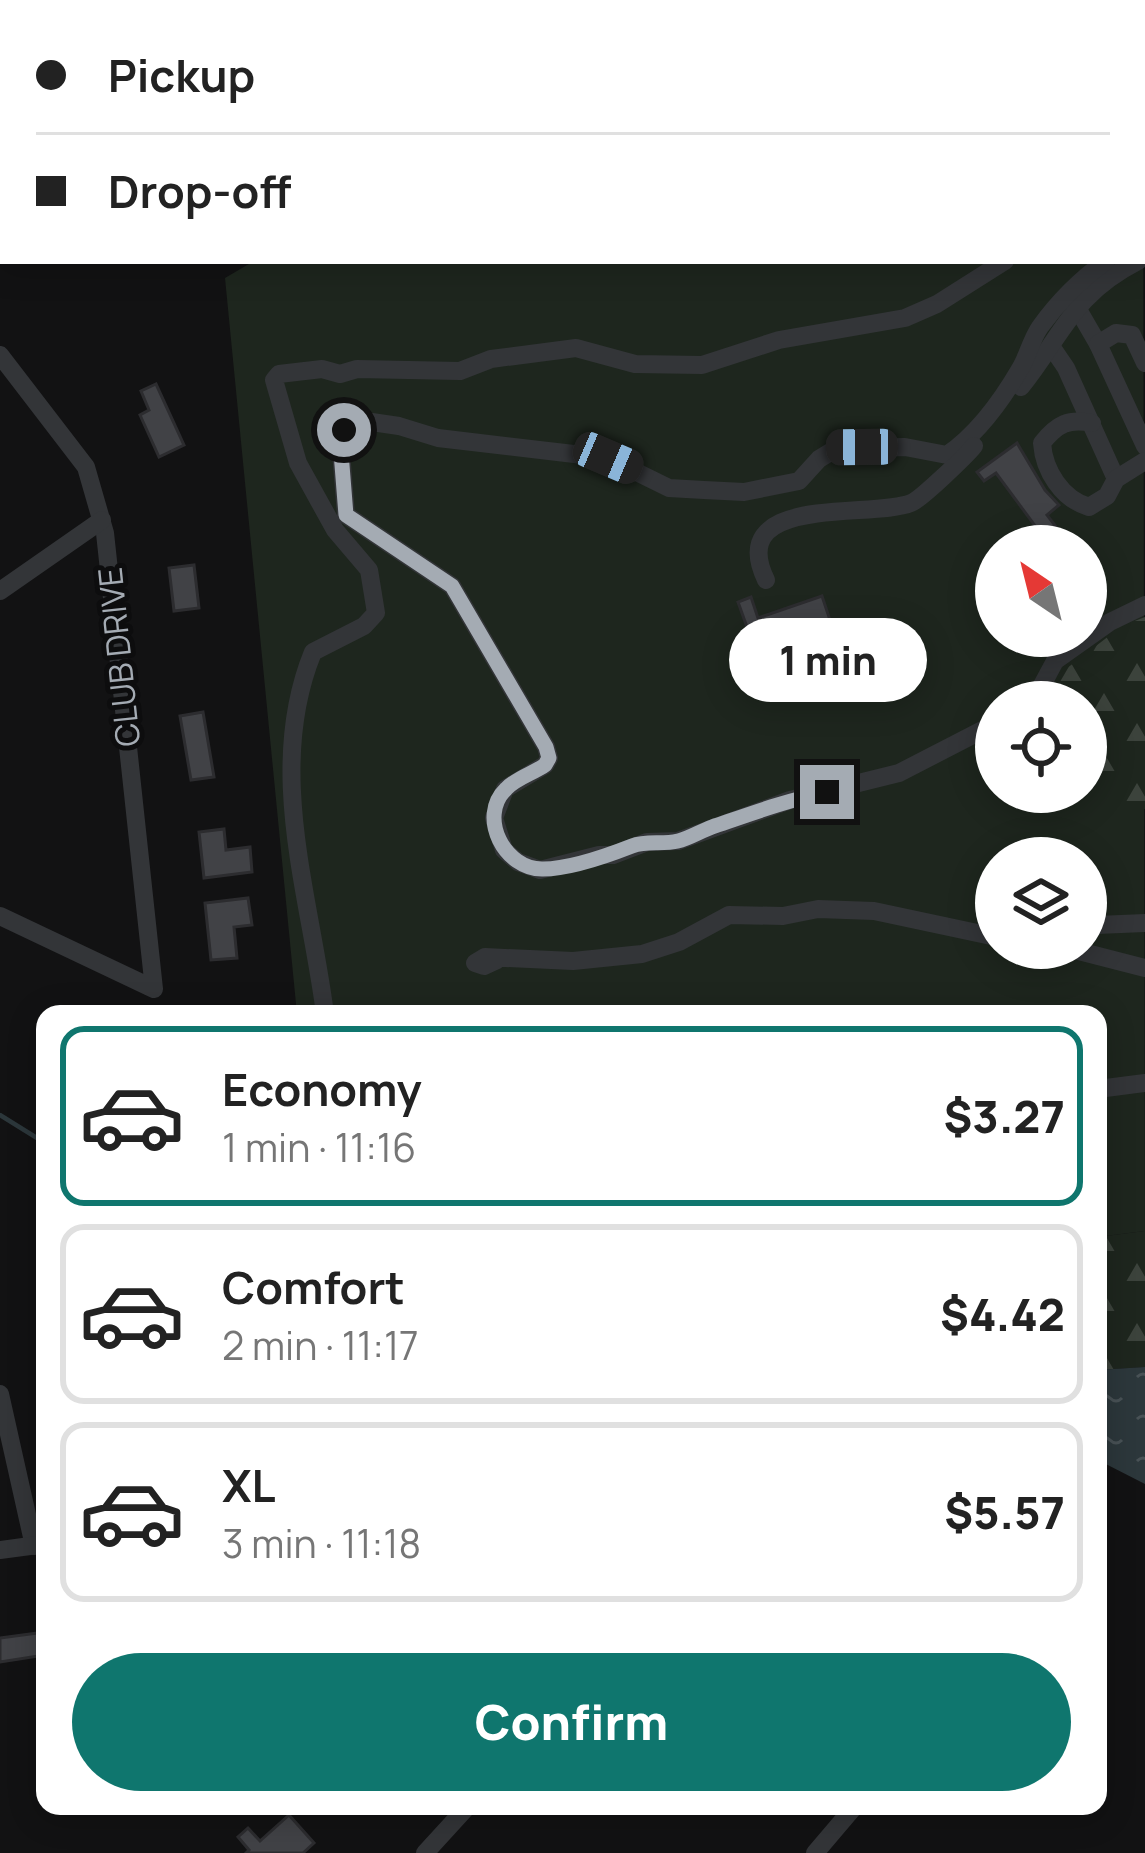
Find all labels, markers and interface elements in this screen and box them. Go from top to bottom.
text: Pickup [108,44,255,106]
text: Drop-off [108,160,291,222]
route start [317,403,371,457]
car [568,427,648,489]
car [826,428,898,466]
north arrow [975,525,1107,657]
map controls [975,525,1107,969]
street label: CLUB DRIVE [87,565,150,749]
callout: 1 min [728,618,926,702]
text: 1 min [779,633,877,687]
button: locate [975,681,1107,813]
route end [800,765,854,819]
button: layers [975,837,1107,969]
text: Economy [222,1058,422,1120]
icon: car [78,1062,186,1170]
text: $3.27 [943,1085,1065,1147]
text: 1 min · 11:16 [222,1120,416,1174]
text: Comfort [222,1256,405,1318]
icon: car [78,1260,186,1368]
text: $4.42 [940,1283,1065,1345]
text: 2 min · 11:17 [222,1318,419,1372]
text: XL [222,1454,276,1516]
icon: car [78,1458,186,1566]
text: $5.57 [944,1481,1065,1543]
text: 3 min · 11:18 [222,1516,421,1570]
button: Confirm [72,1653,1071,1791]

